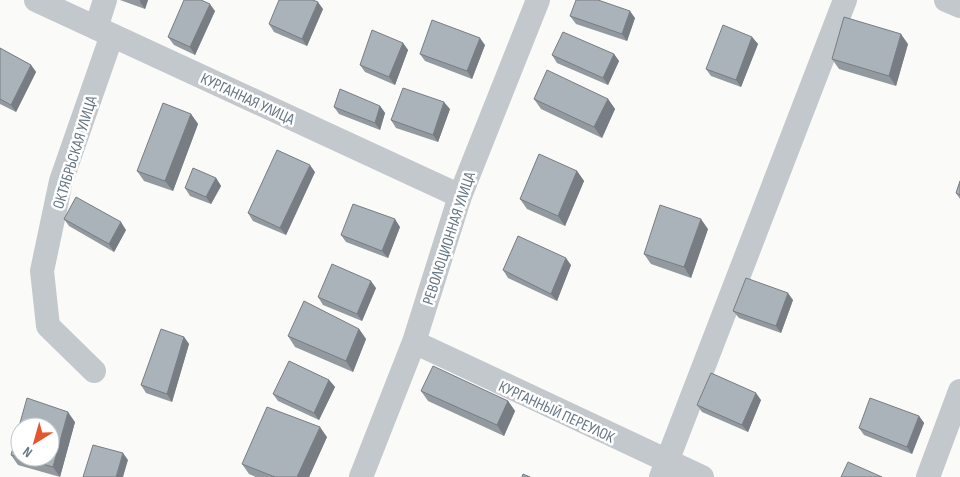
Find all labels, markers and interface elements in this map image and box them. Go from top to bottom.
street label: КУРГАННАЯ УЛИЦА [197,69,298,130]
street label: ОКТЯБРЬСКАЯ УЛИЦА [49,94,102,211]
street label: РЕВОЛЮЦИОННАЯ УЛИЦА [419,169,480,307]
street label: КУРГАННЫЙ ПЕРЕУЛОК [495,377,618,448]
north arrow [10,417,60,467]
text: N [19,443,36,461]

